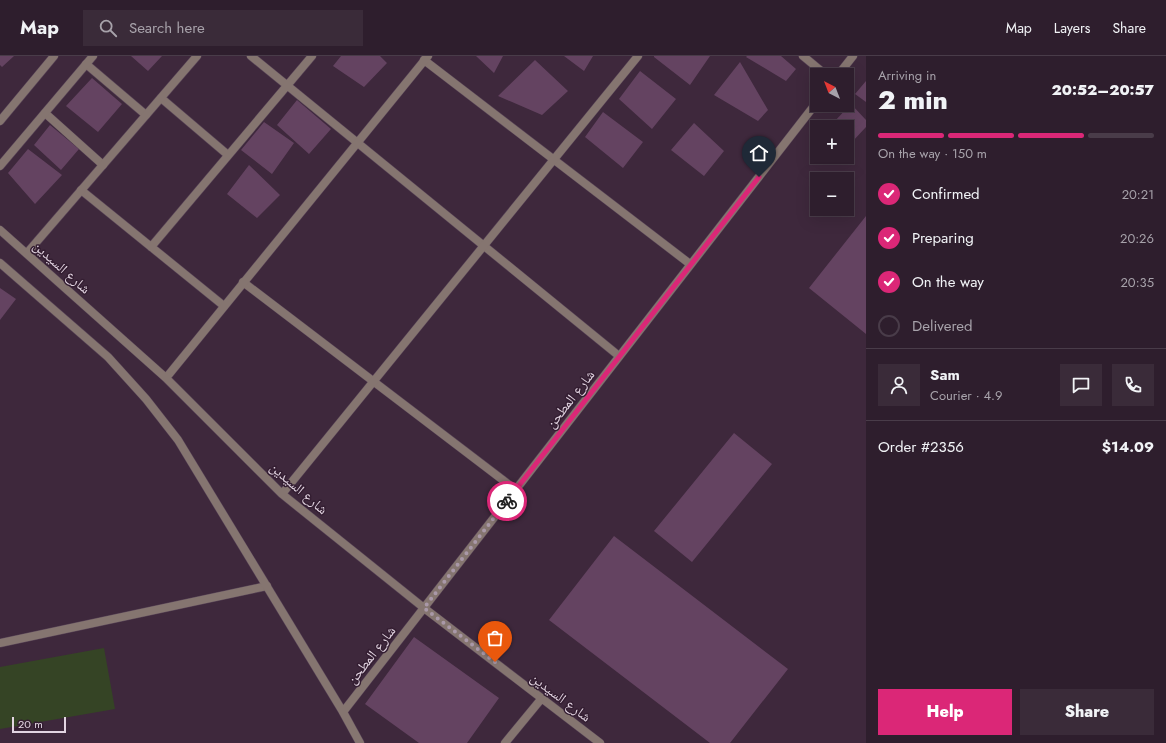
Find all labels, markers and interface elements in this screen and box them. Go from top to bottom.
search box [83,10,363,46]
text: Map [20,14,59,41]
icon: search [97,17,119,39]
text: Search here [129,17,205,39]
text: Map [1006,18,1032,38]
text: Layers [1054,18,1090,38]
text: Share [1112,18,1146,38]
text: Arriving in [878,66,936,85]
north arrow [810,68,854,112]
map controls [810,68,854,216]
text: 20:52–20:57 [1052,79,1154,101]
text: 2 min [878,81,948,119]
button: + [810,120,854,164]
pin [742,136,776,177]
icon: home [748,142,770,164]
text: On the way · 150 m [878,144,987,163]
button: − [810,172,854,216]
icon: check [878,183,900,205]
text: Confirmed [912,183,980,205]
text: 20:21 [1122,185,1154,204]
icon: check [878,227,900,249]
text: Preparing [912,227,974,249]
text: 20:26 [1120,229,1154,248]
street label: شارع السيدين [29,236,95,298]
icon: check [878,271,900,293]
text: On the way [912,271,984,293]
text: 20:35 [1120,273,1154,292]
text: Delivered [912,315,973,337]
button: person [878,364,920,406]
text: Sam [930,364,960,386]
button: chat [1060,364,1102,406]
button: phone [1112,364,1154,406]
street label: شارع المطحن [541,366,599,432]
text: Courier · 4.9 [930,386,1003,405]
text: Order #2356 [878,436,964,458]
text: $14.09 [1102,436,1154,458]
street label: شارع السيدين [266,457,332,519]
courier [487,481,527,521]
icon: bike [496,490,518,512]
pin [478,621,512,662]
street label: شارع المطحن [342,622,400,688]
icon: bag [484,627,506,649]
street label: شارع السيدين [527,668,595,726]
button: Help [878,689,1012,735]
button: Share [1020,689,1154,735]
scale bar [12,715,66,734]
text: 20 m [18,716,43,732]

